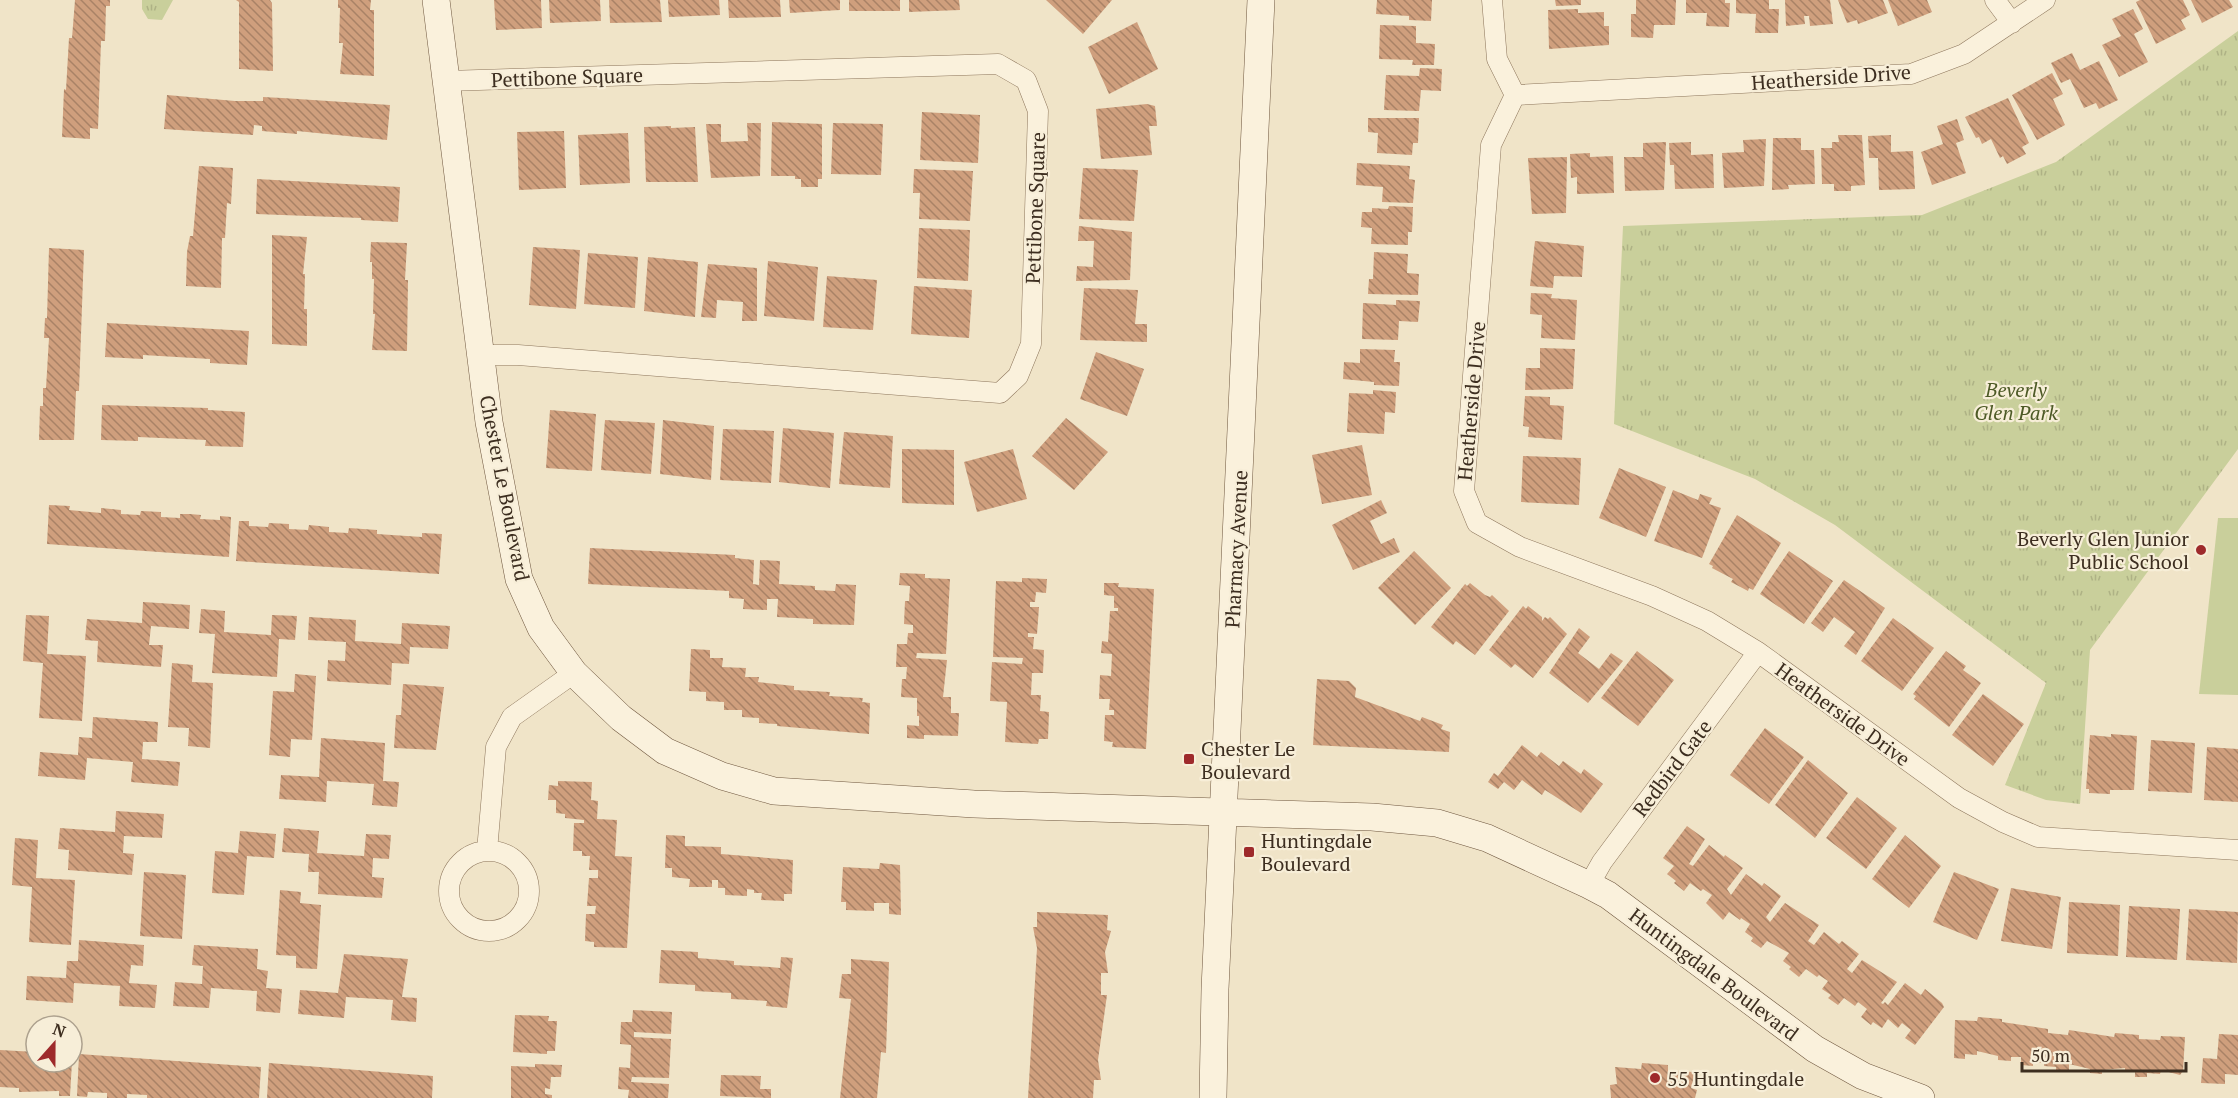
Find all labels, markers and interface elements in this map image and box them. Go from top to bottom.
street label: Heatherside Drive [1750,58,1912,96]
street label: Pettibone Square [491,61,643,93]
street label: Pettibone Square [1019,132,1051,284]
street label: Heatherside Drive [1451,320,1491,482]
park label: Beverly Glen Park [1974,376,2058,426]
street label: Chester Le Boulevard [474,393,536,583]
street label: Pharmacy Avenue [1218,469,1254,629]
place label: Beverly Glen Junior Public School [2017,525,2189,575]
marker: Beverly Glen Junior Public School [2194,543,2208,557]
street label: Heatherside Drive [1770,656,1916,772]
street label: Redbird Gate [1626,714,1718,822]
place label: Chester Le Boulevard [1201,735,1295,785]
marker: Chester Le Boulevard [1182,752,1196,766]
place label: Huntingdale Boulevard [1261,827,1372,877]
marker: Huntingdale Boulevard [1242,845,1256,859]
street label: Huntingdale Boulevard [1624,901,1804,1047]
north arrow [24,1014,84,1074]
text: N [50,1018,69,1042]
scale bar [2022,1035,2186,1073]
text: 50 m [2031,1043,2071,1067]
place label: 55 Huntingdale [1667,1065,1804,1092]
marker: 55 Huntingdale [1648,1071,1662,1085]

